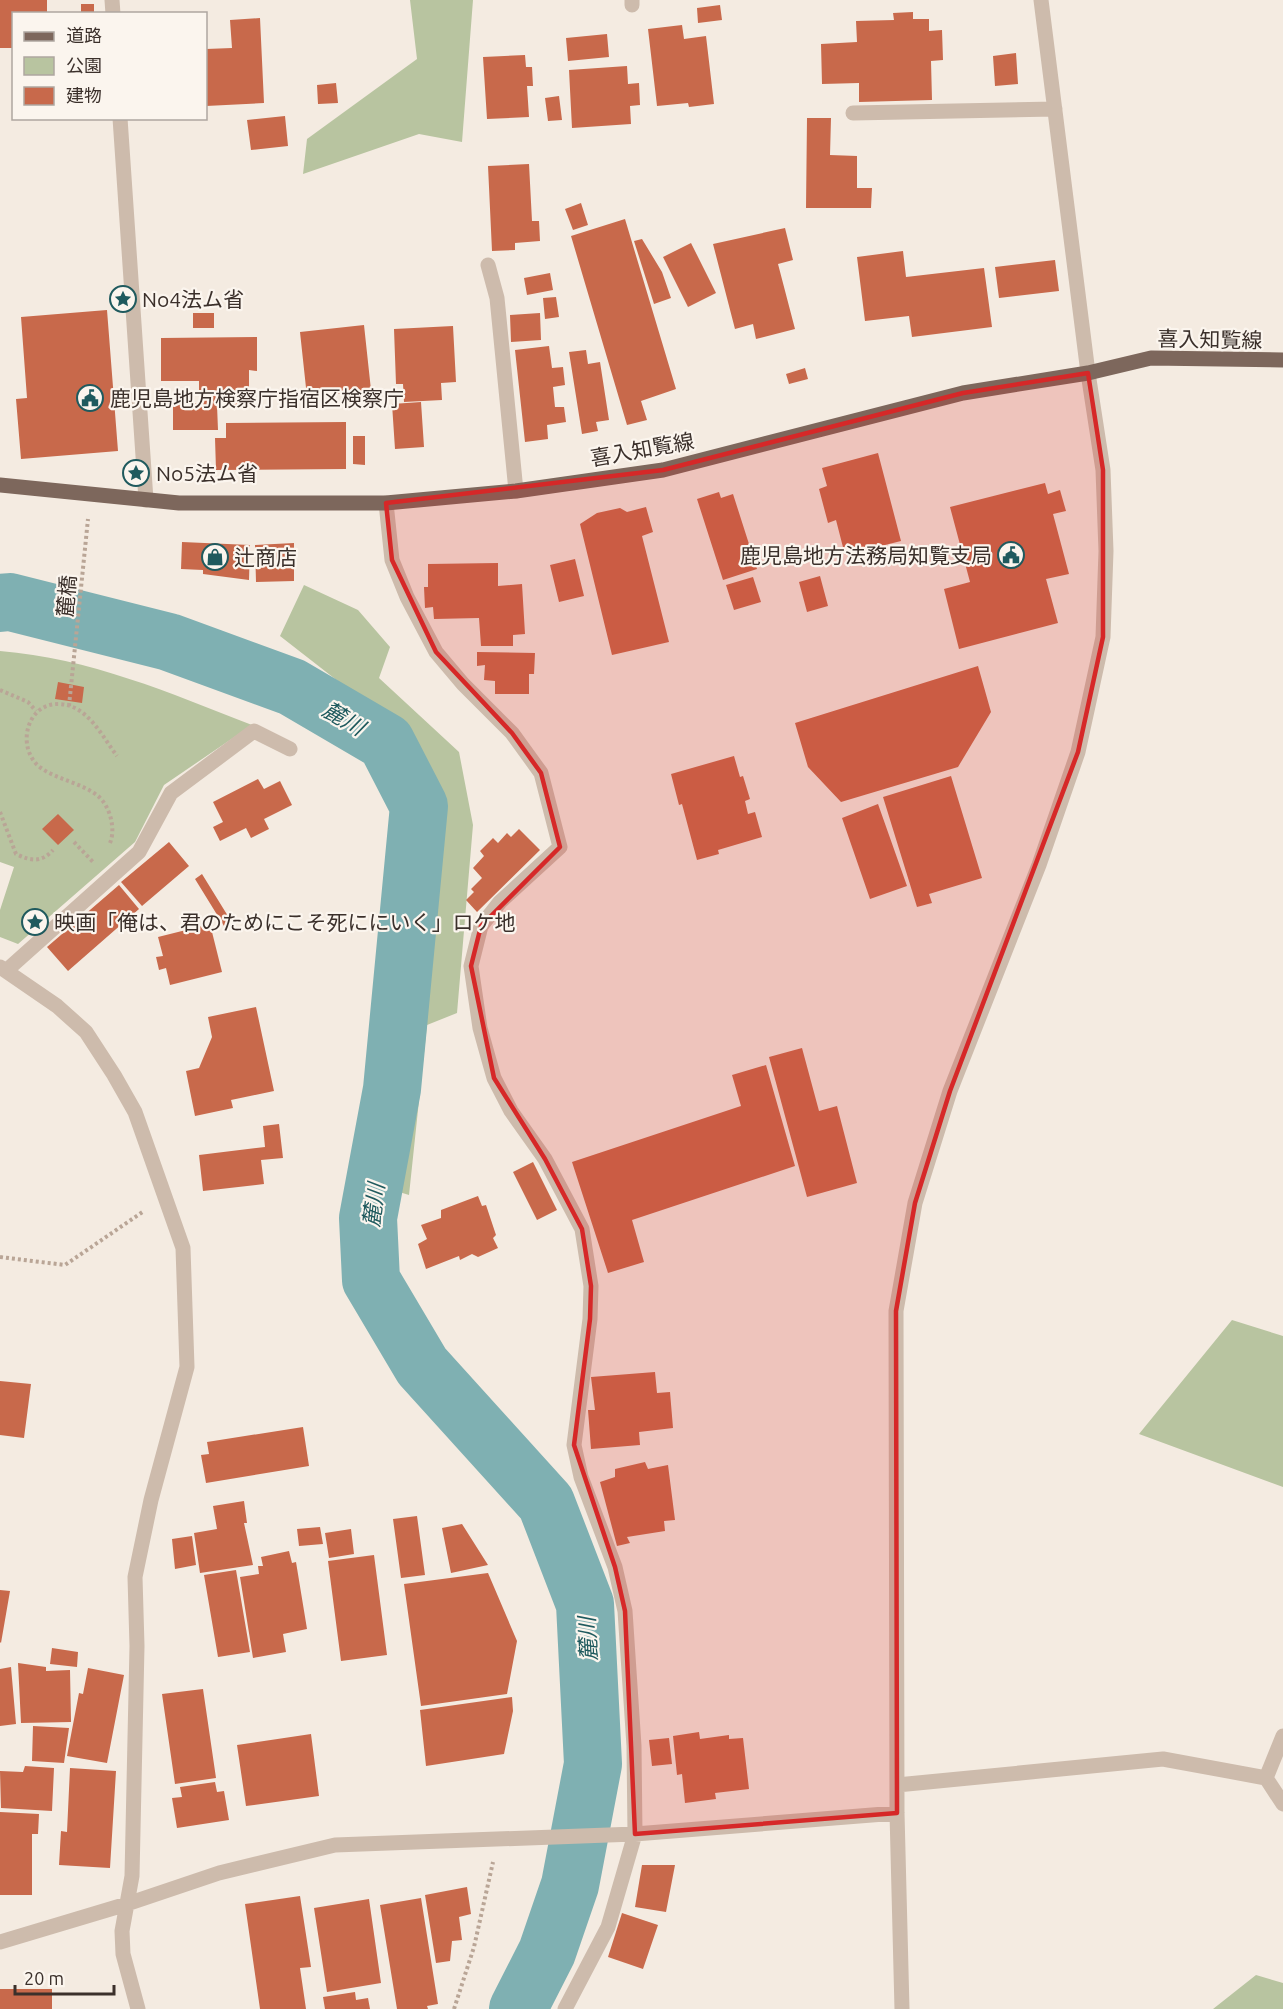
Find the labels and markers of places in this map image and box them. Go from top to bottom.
place icon: No4法ム省 [108,284,138,314]
place label: No4法ム省 [142,287,244,311]
public building icon: 鹿児島地方検察庁指宿区検察庁 [75,383,105,413]
place label: 鹿児島地方検察庁指宿区検察庁 [110,386,404,410]
place icon: No5法ム省 [121,458,151,488]
place label: No5法ム省 [156,461,258,485]
public building icon: 鹿児島地方法務局知覧支局 [996,540,1026,570]
shop icon: 辻商店 [200,542,230,572]
place label: 鹿児島地方法務局知覧支局 [740,543,992,567]
place label: 辻商店 [234,545,297,569]
place icon: 映画「俺は、君のためにこそ死ににいく」ロケ地 [20,907,50,937]
place label: 映画「俺は、君のためにこそ死ににいく」ロケ地 [54,910,516,934]

